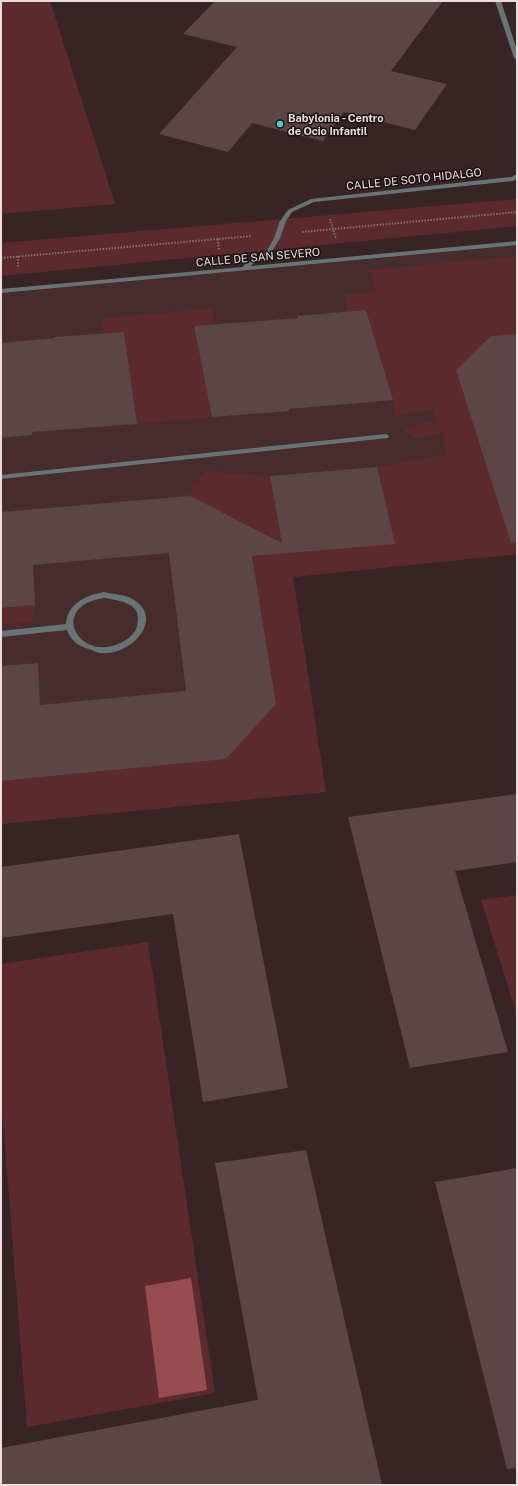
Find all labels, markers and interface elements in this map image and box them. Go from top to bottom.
place label: Babylonia - Centro de Ocio Infantil [288,112,384,137]
marker: Babylonia - Centro de Ocio Infantil [275,119,285,129]
street label: CALLE DE SOTO HIDALGO [346,166,482,192]
street label: CALLE DE SAN SEVERO [195,246,321,268]

